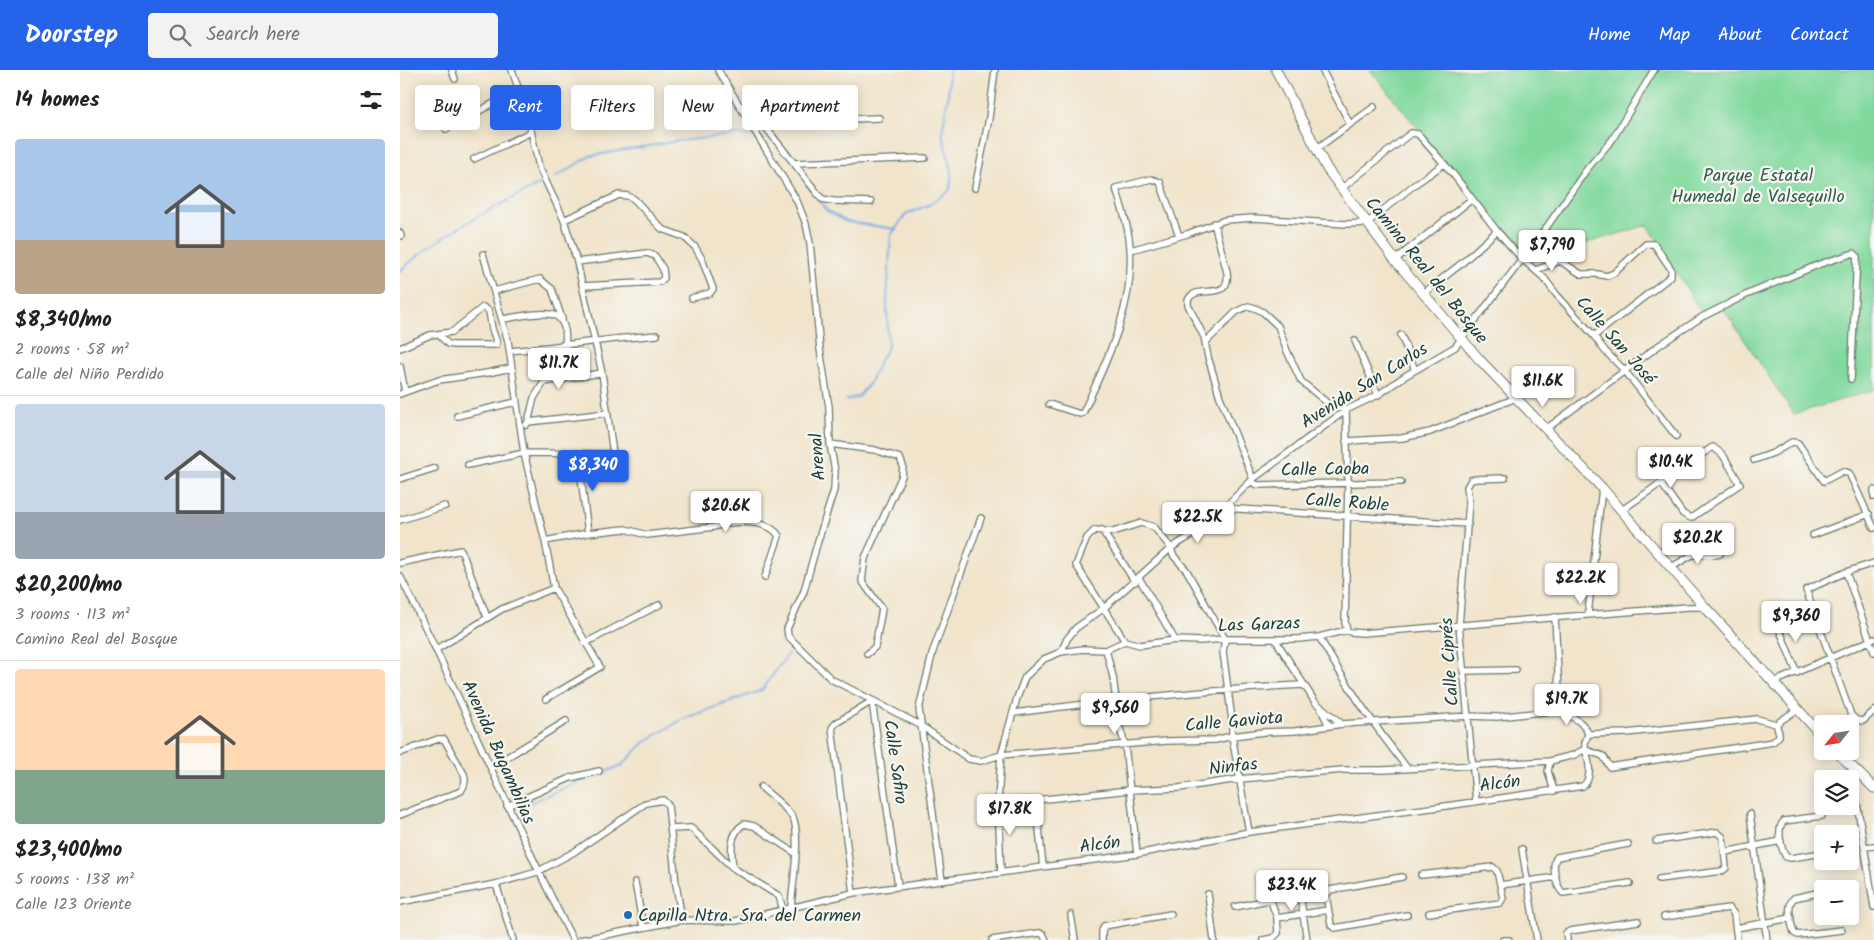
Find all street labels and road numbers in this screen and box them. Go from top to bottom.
street label: Camino Real del Bosque [1357,191,1495,351]
street label: Calle San José [1568,290,1663,393]
street label: Avenida San Carlos [1295,335,1434,437]
street label: Arenal [802,432,835,482]
street label: Calle Caoba [1280,455,1370,486]
street label: Calle Roble [1304,486,1390,521]
street label: Las Garzas [1217,610,1301,641]
street label: Calle Ciprés [1433,616,1468,707]
street label: Avenida Bugambilias [453,676,543,830]
street label: Calle Gaviota [1184,704,1284,741]
street label: Calle Safiro [874,718,915,806]
street label: Ninfas [1207,750,1260,785]
street label: Alcón [1478,768,1522,801]
street label: Alcón [1078,829,1122,862]

